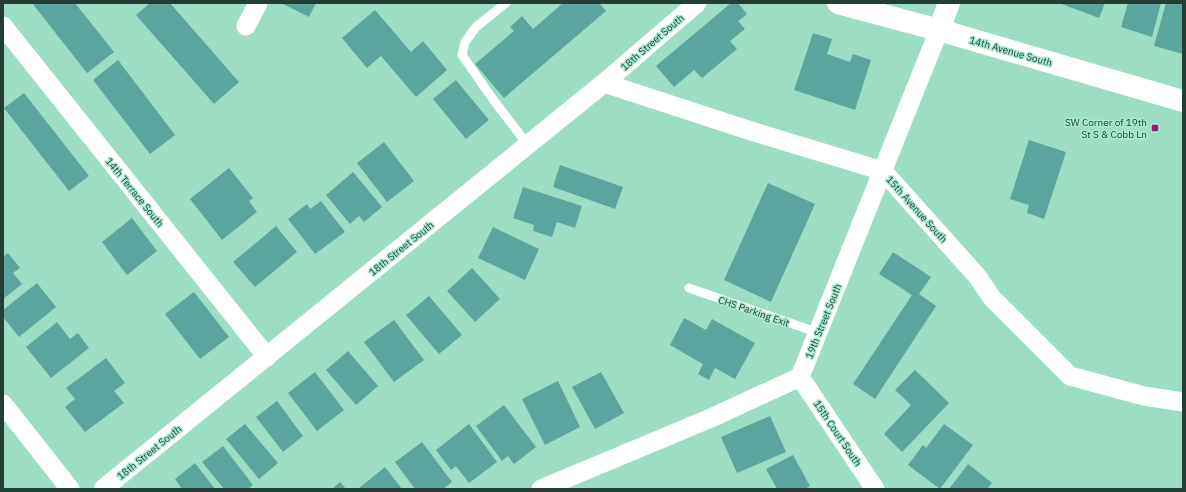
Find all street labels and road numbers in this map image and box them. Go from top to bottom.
street label: 18th Street South [618,11,687,73]
street label: 14th Avenue South [968,33,1054,70]
street label: 14th Terrace South [103,155,167,230]
street label: 15th Avenue South [883,173,950,245]
street label: 18th Street South [366,218,436,278]
street label: 19th Street South [803,282,844,361]
street label: CHS Parking Exit [717,293,792,330]
street label: 15th Court South [811,398,864,469]
street label: 18th Street South [114,422,184,482]

